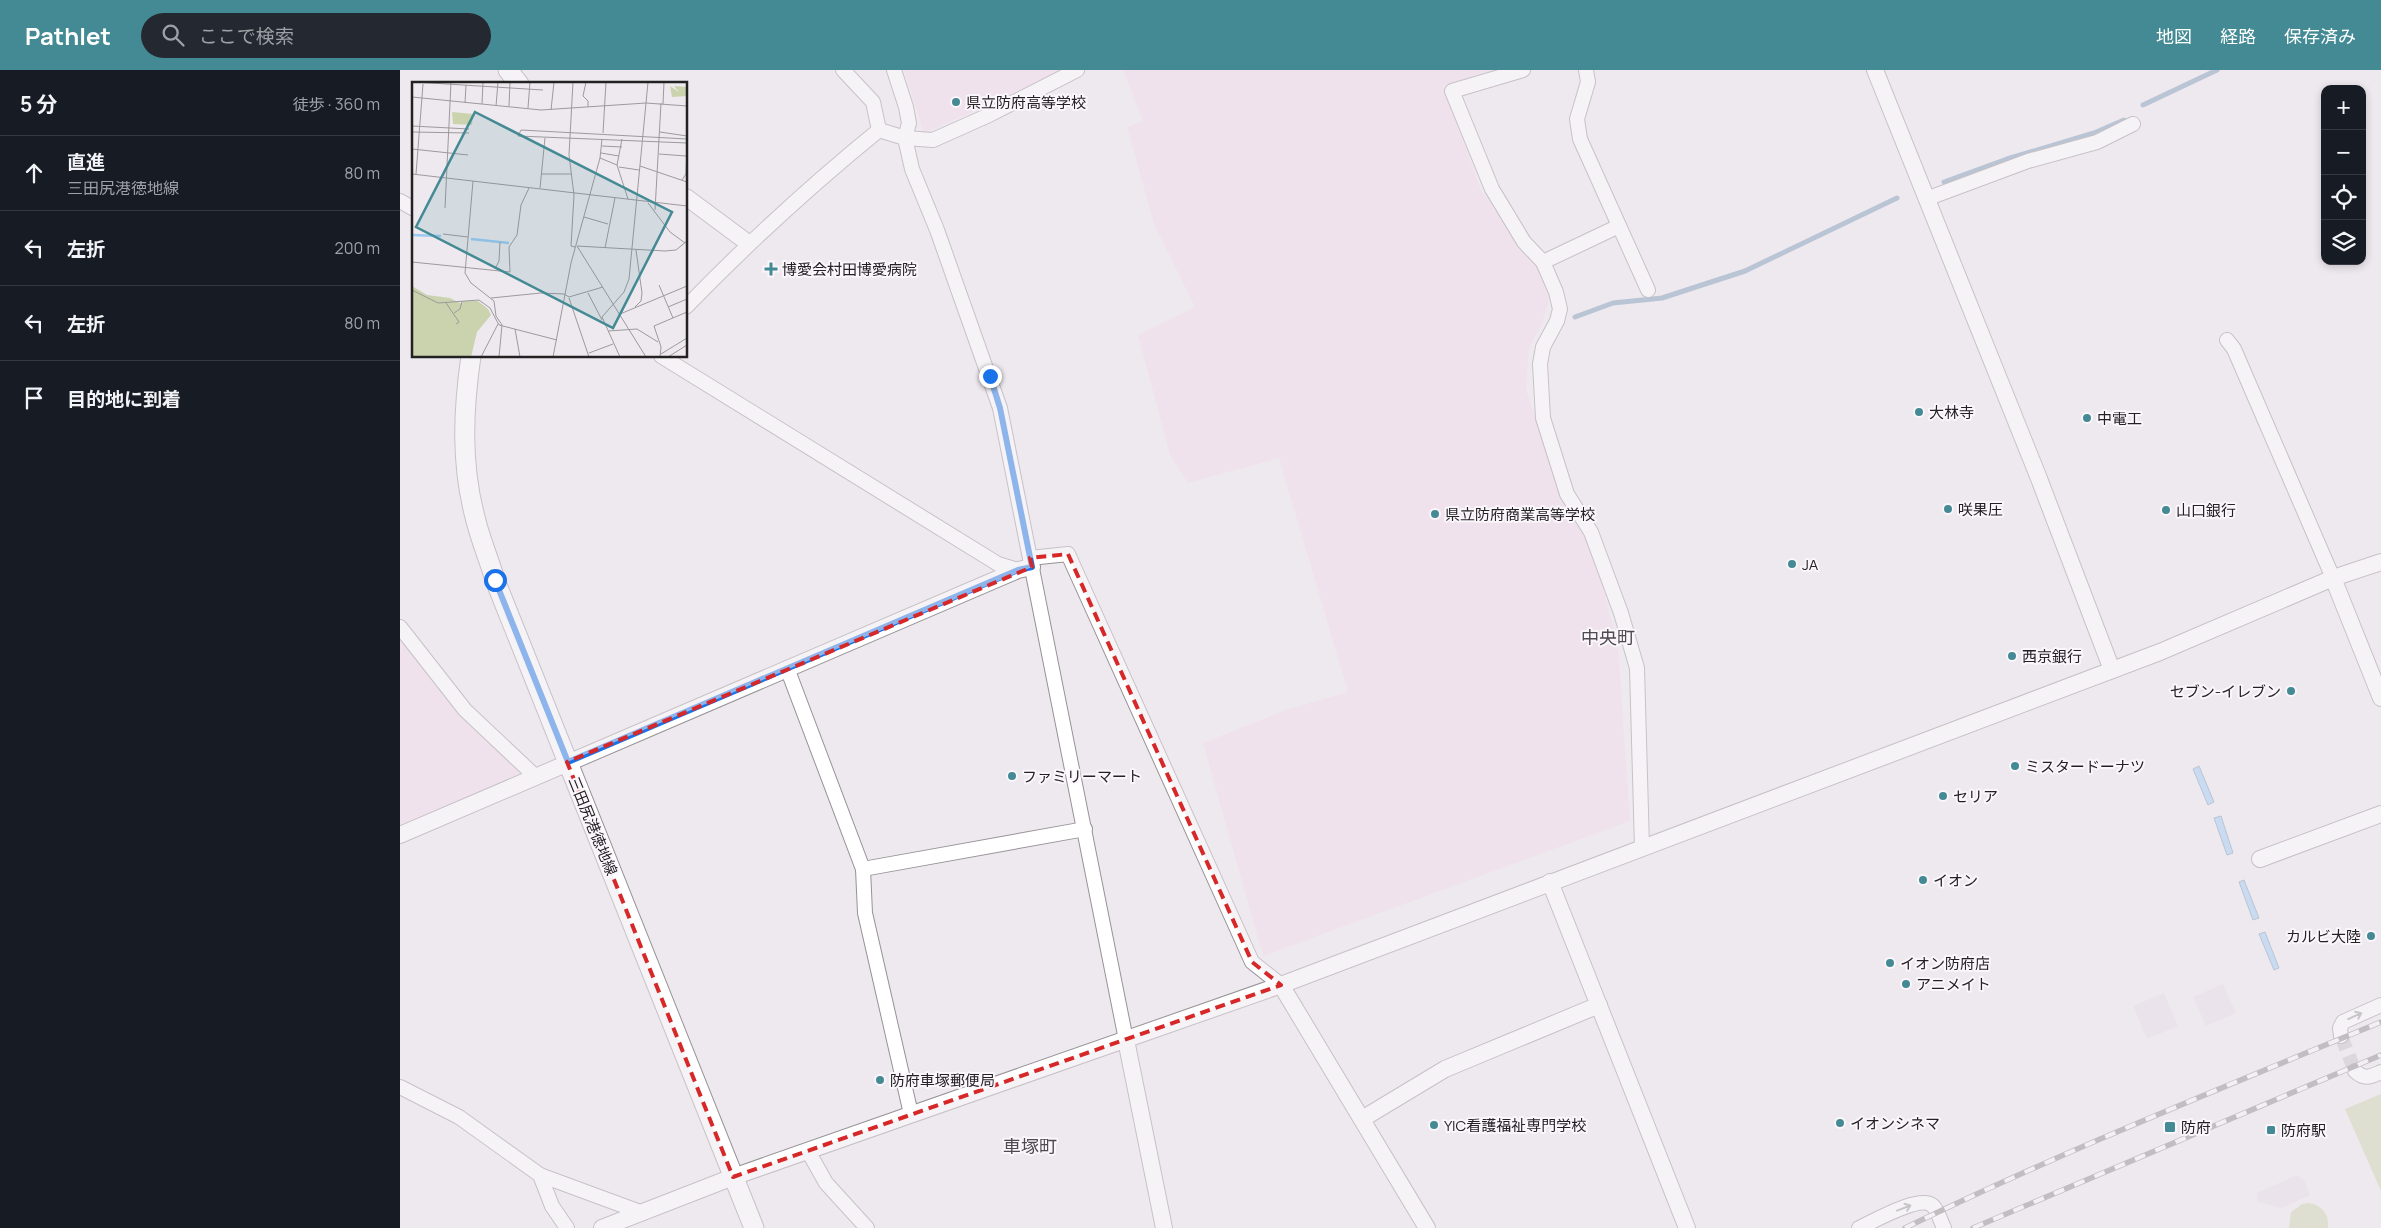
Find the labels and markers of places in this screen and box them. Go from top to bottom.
place label: 県立防府高等学校 [966,92,1086,113]
marker: 県立防府高等学校 [950,96,962,108]
place label: 博愛会村田博愛病院 [782,259,917,280]
marker: 博愛会村田博愛病院 [764,262,778,276]
place label: 大林寺 [1929,402,1974,423]
marker: 大林寺 [1913,406,1925,418]
place label: 中電工 [2097,408,2142,429]
marker: 中電工 [2081,412,2093,424]
place label: 咲果圧 [1958,499,2003,520]
place label: 山口銀行 [2176,500,2236,521]
marker: 咲果圧 [1942,503,1954,515]
place label: 県立防府商業高等学校 [1445,504,1595,525]
marker: 山口銀行 [2160,504,2172,516]
marker: 県立防府商業高等学校 [1429,508,1441,520]
place label: JA [1802,554,1819,575]
marker: JA [1786,558,1798,570]
place label: 西京銀行 [2022,646,2082,667]
marker: 西京銀行 [2006,650,2018,662]
place label: セブン-イレブン [2170,681,2281,702]
marker: セブン-イレブン [2285,685,2297,697]
place label: ミスタードーナツ [2025,756,2145,777]
marker: ミスタードーナツ [2009,760,2021,772]
place label: ファミリーマート [1022,766,1142,787]
marker: ファミリーマート [1006,770,1018,782]
place label: セリア [1953,786,1998,807]
marker: セリア [1937,790,1949,802]
place label: イオン [1933,870,1978,891]
marker: イオン [1917,874,1929,886]
place label: カルビ大陸 [2286,926,2361,947]
marker: カルビ大陸 [2365,930,2377,942]
place label: イオン防府店 [1900,953,1990,974]
marker: イオン防府店 [1884,957,1896,969]
place label: アニメイト [1916,974,1991,995]
marker: アニメイト [1900,978,1912,990]
place label: 防府車塚郵便局 [890,1070,995,1091]
marker: 防府車塚郵便局 [874,1074,886,1086]
place label: イオンシネマ [1850,1113,1940,1134]
place label: YIC看護福祉専門学校 [1444,1115,1586,1136]
marker: イオンシネマ [1834,1117,1846,1129]
place label: 防府 [2181,1117,2211,1138]
marker: YIC看護福祉専門学校 [1428,1119,1440,1131]
marker: 防府 [2163,1120,2177,1134]
place label: 防府駅 [2281,1120,2326,1141]
marker: 防府駅 [2265,1124,2277,1136]

